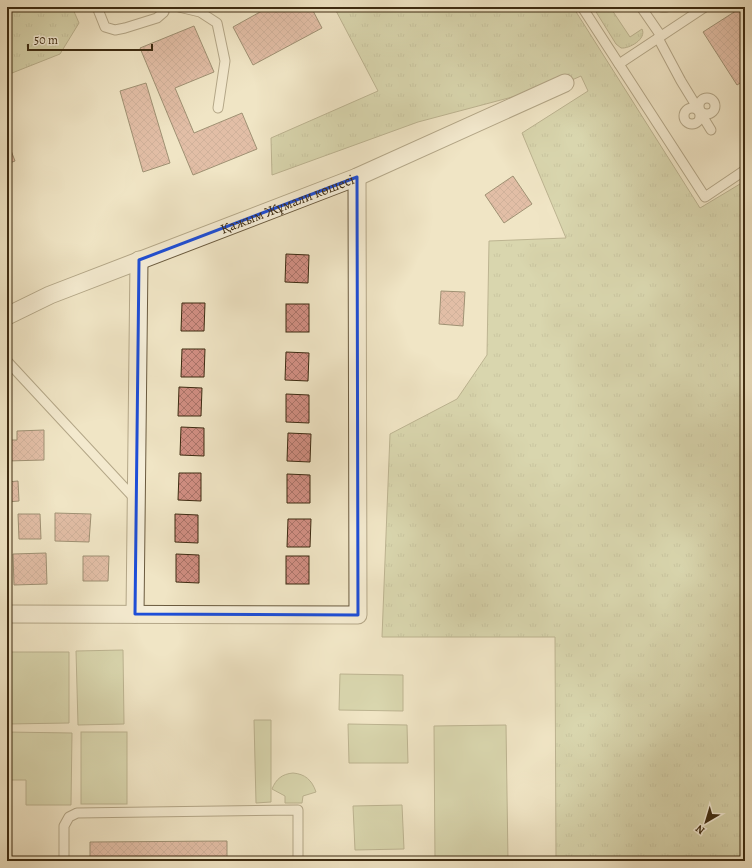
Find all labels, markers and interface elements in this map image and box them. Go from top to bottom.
scale bar [28,26,152,52]
text: 50 m [34,32,58,48]
street label: Қажым Жұмали көшесі [218,169,357,238]
north arrow [686,802,726,842]
text: N [692,821,708,838]

